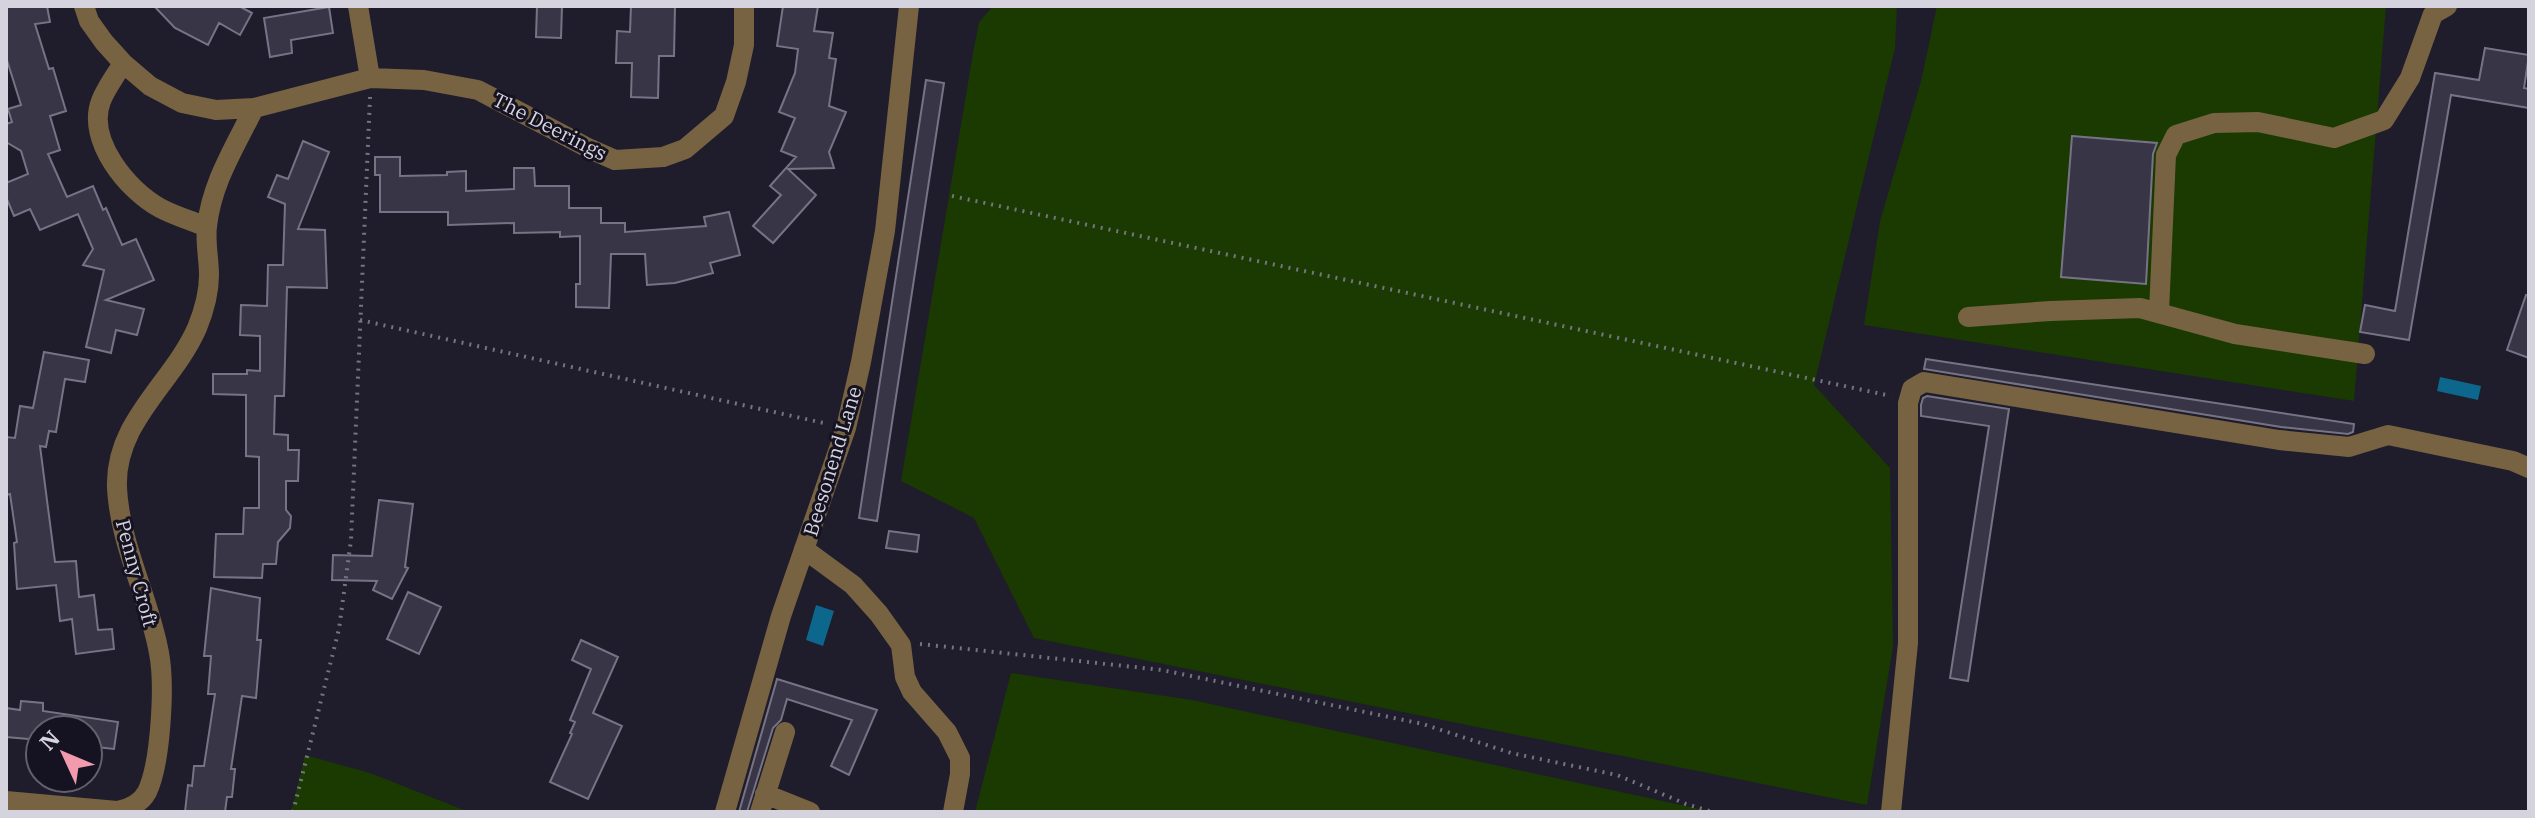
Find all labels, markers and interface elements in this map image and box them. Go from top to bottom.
street label: The Deerings [488,86,612,166]
street label: Beesonend Lane [796,383,868,539]
street label: Penny Croft [110,516,164,630]
north arrow [24,714,104,794]
text: N [33,723,66,756]

